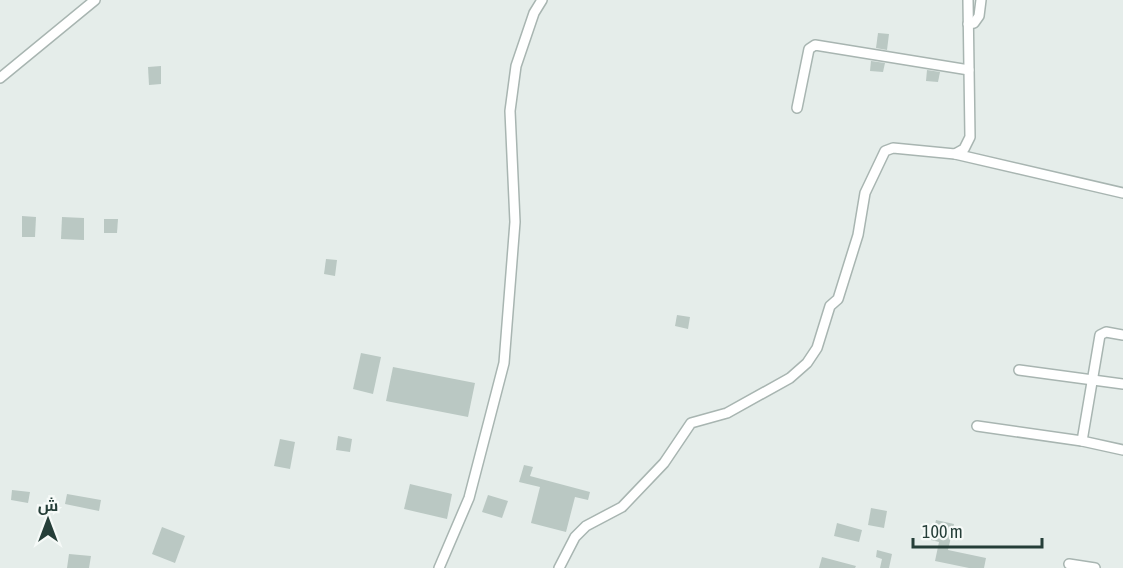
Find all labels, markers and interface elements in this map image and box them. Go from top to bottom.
north arrow [18,490,78,550]
text: ش [38,496,58,515]
scale bar [913,511,1042,549]
text: 100 m [922,521,963,542]

